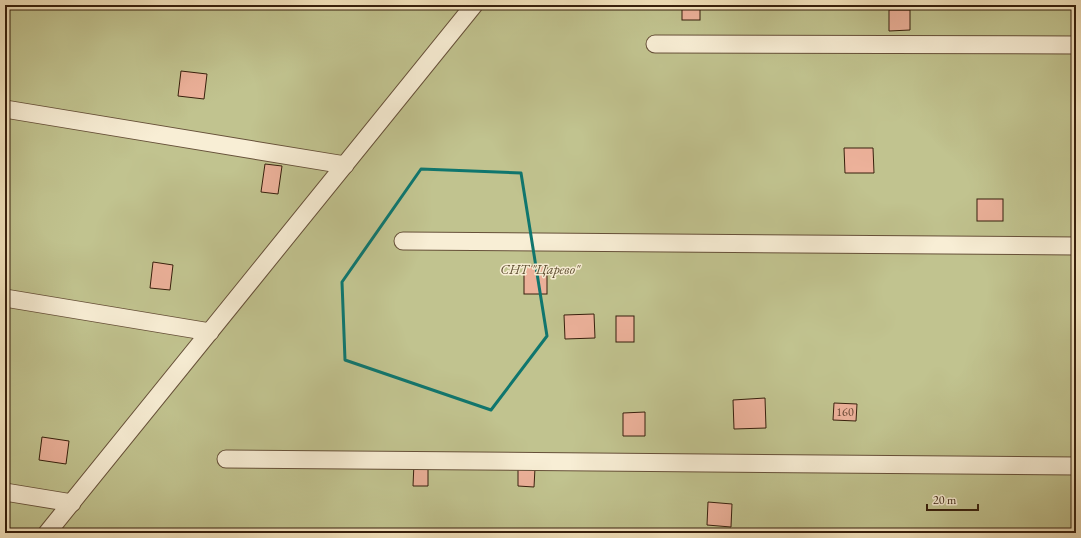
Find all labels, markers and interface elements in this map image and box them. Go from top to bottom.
park label: СНТ "Царево" [500,260,581,278]
house number: 160 [836,404,854,420]
scale bar [927,486,978,512]
text: 20 m [933,492,957,508]

